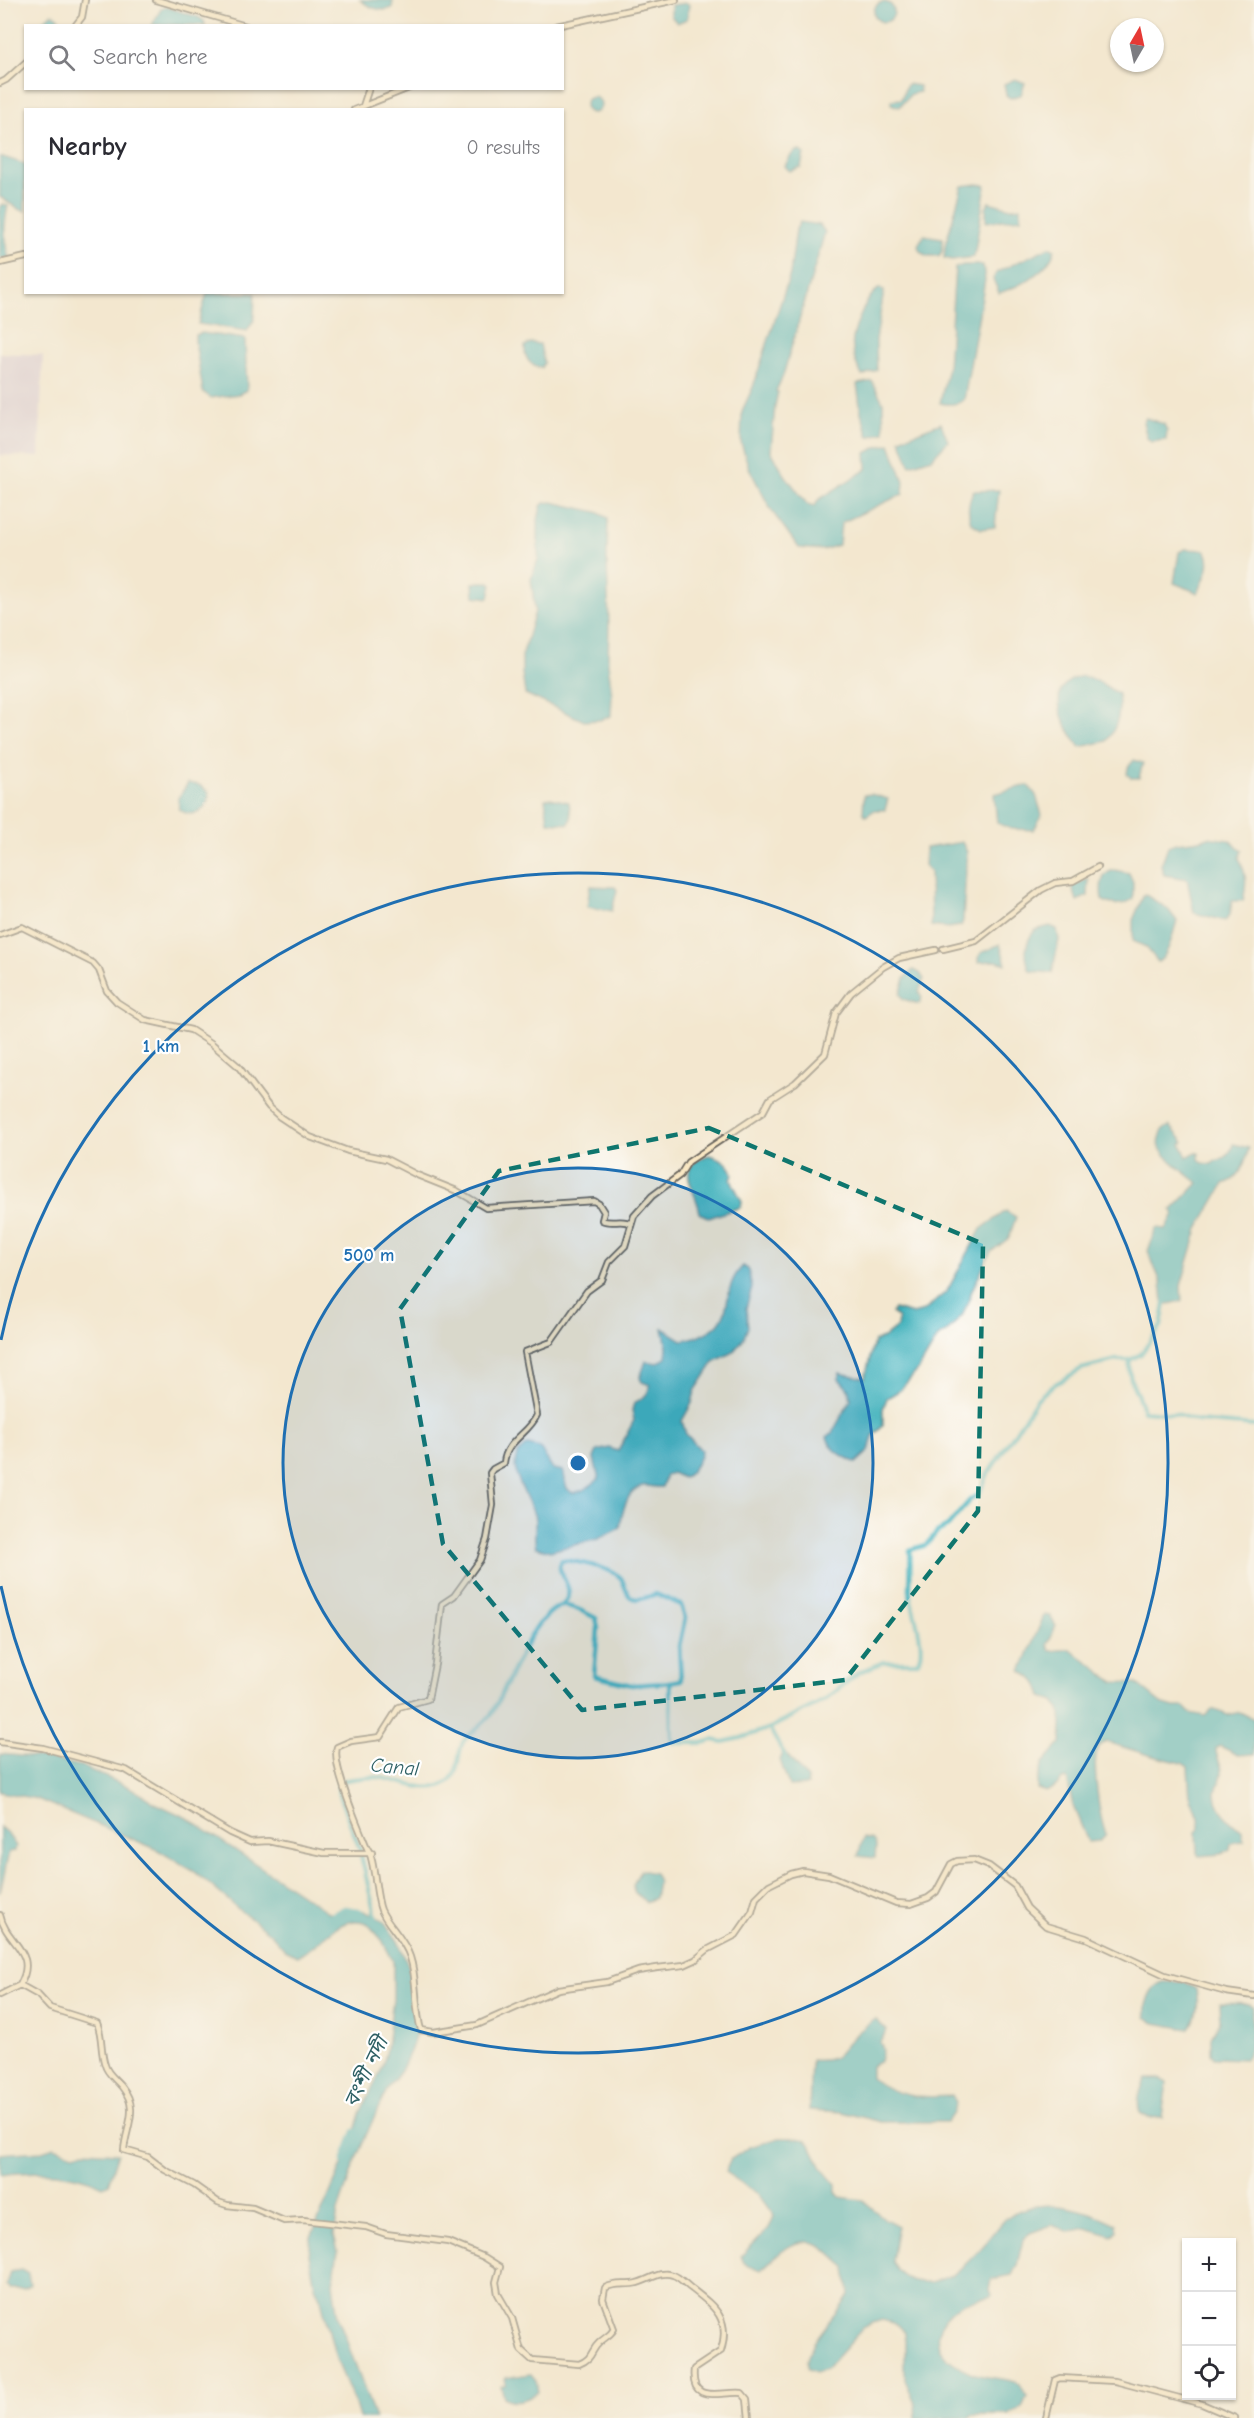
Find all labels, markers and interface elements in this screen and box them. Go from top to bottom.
north arrow [1110,18,1164,72]
search box [24,24,564,90]
icon: search [45,41,78,74]
text: Search here [93,44,208,70]
text: Nearby [48,132,127,162]
text: 0 results [467,136,540,159]
text: 1 km [143,1036,179,1057]
text: 500 m [344,1245,394,1266]
centre of rings [568,1453,588,1473]
water label: Canal [370,1753,421,1781]
water label: বংশী নদী [338,2030,394,2111]
map controls [1182,2238,1236,2400]
button: + [1182,2238,1236,2292]
button: − [1182,2292,1236,2346]
button: locate [1182,2346,1236,2400]

